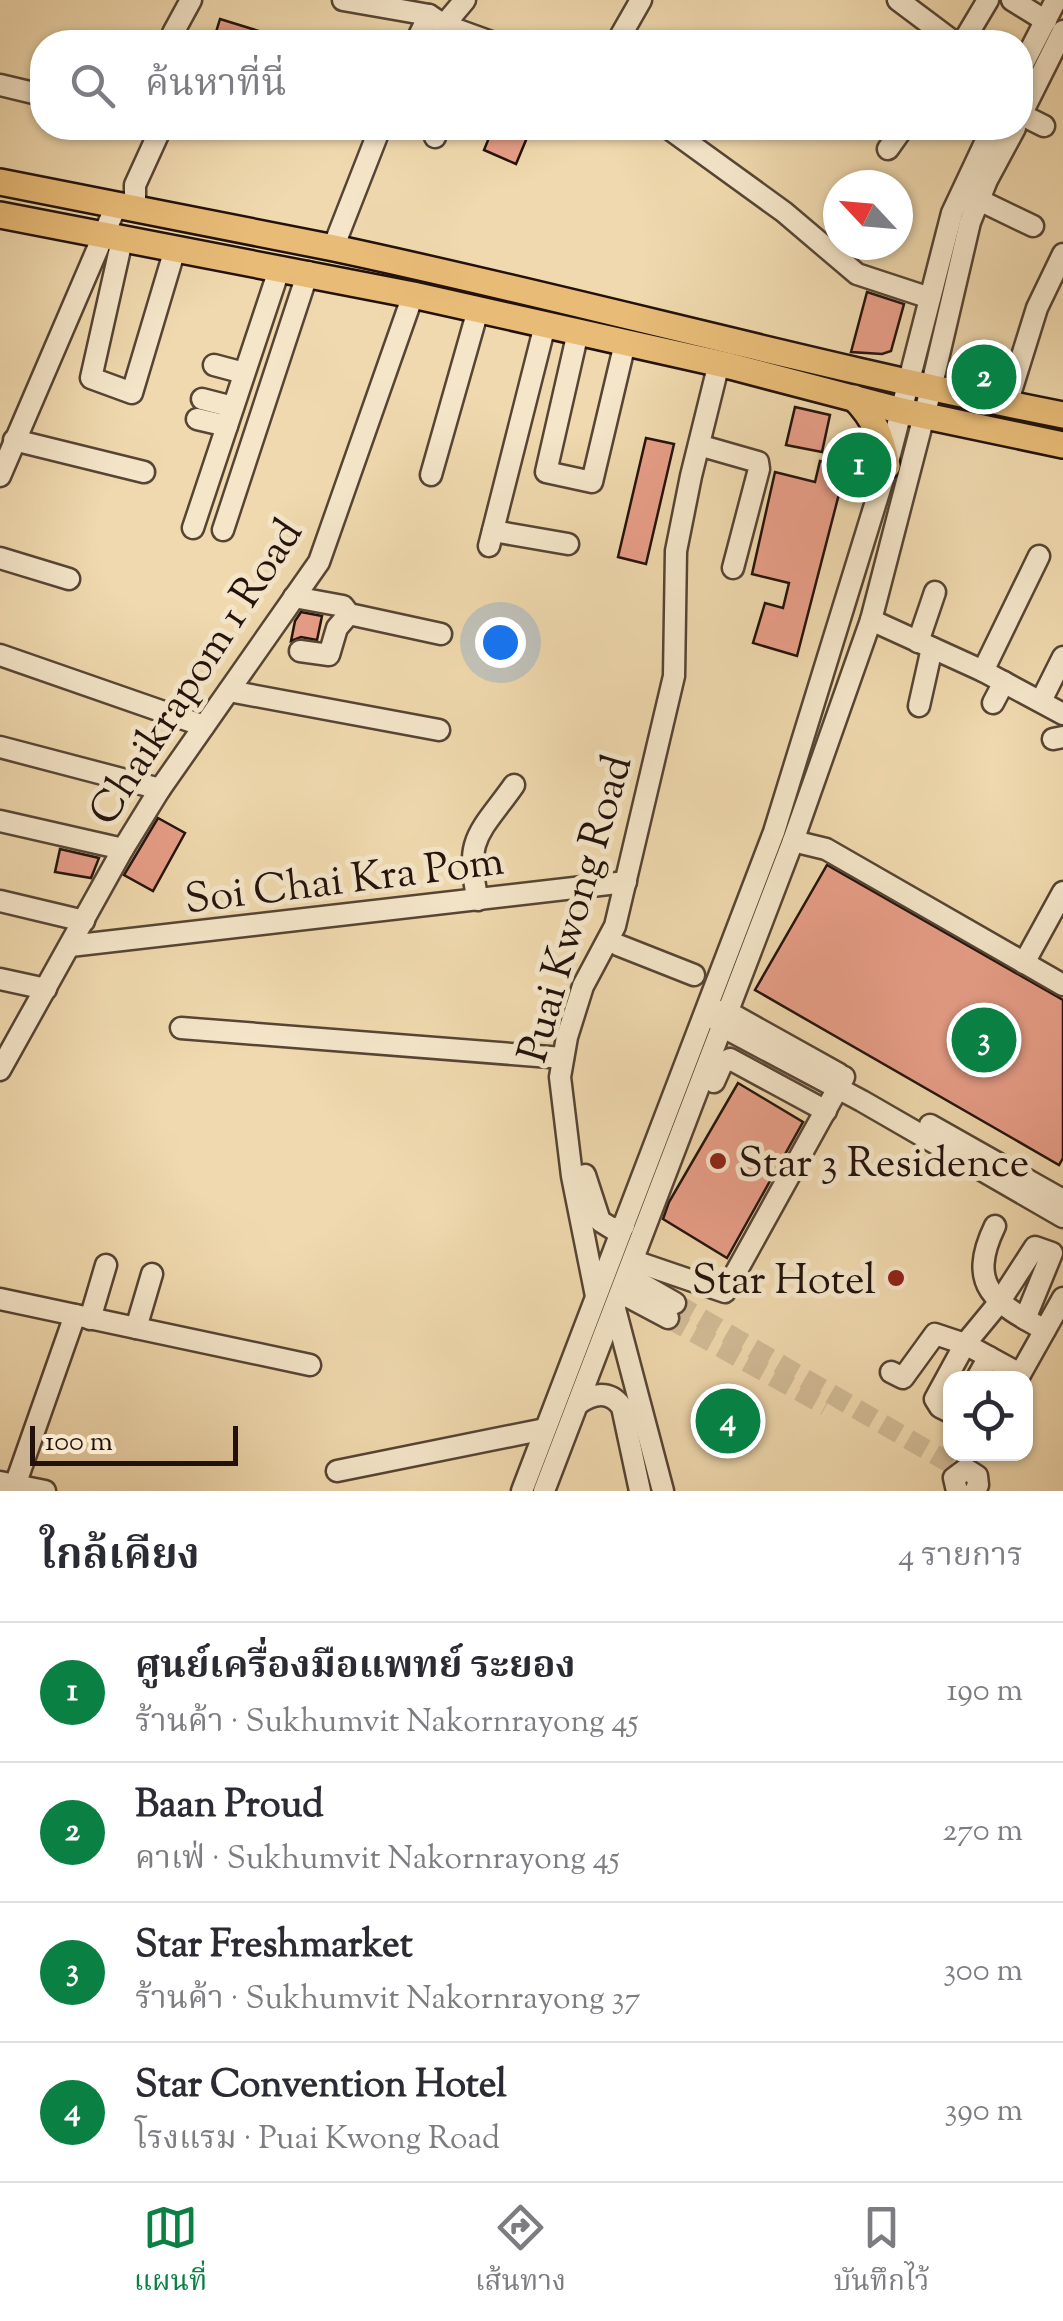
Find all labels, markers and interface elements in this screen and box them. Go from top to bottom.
search box [30,30,1033,140]
icon: search [65,58,120,113]
text: ค้นหาที่นี่ [145,59,286,113]
north arrow [823,170,913,260]
pin: 2 [952,340,1016,414]
pin: 1 [826,428,892,502]
street label: Chaikrapom 1 Road [77,509,320,839]
your location [475,617,526,668]
street label: Puai Kwong Road [505,749,650,1070]
street label: Soi Chai Kra Pom [182,834,508,932]
pin: 3 [952,1002,1016,1078]
place label: Star 3 Residence [738,1136,1029,1196]
marker: Star 3 Residence [707,1150,729,1172]
place label: Star Hotel [692,1253,876,1313]
marker: Star Hotel [885,1267,907,1289]
map controls [943,1371,1033,1461]
button: locate [943,1371,1033,1461]
pin: 4 [696,1384,760,1458]
scale bar [30,1421,238,1466]
text: 100 m [45,1423,113,1463]
text: ใกล้เคียง [40,1528,200,1588]
text: 4 รายการ [898,1534,1023,1580]
text: ศูนย์เครื่องมือแพทย์ ระยอง [135,1641,576,1695]
text: 1 [67,1669,78,1715]
text: 190 m [947,1669,1023,1715]
text: ร้านค้า · Sukhumvit Nakornrayong 45 [135,1700,639,1746]
text: Baan Proud [135,1780,324,1834]
text: 2 [65,1809,80,1855]
text: 270 m [942,1809,1023,1855]
text: คาเฟ่ · Sukhumvit Nakornrayong 45 [135,1837,620,1883]
text: Star Freshmarket [135,1920,413,1974]
text: 3 [66,1949,79,1995]
text: 300 m [943,1949,1023,1995]
text: ร้านค้า · Sukhumvit Nakornrayong 37 [135,1977,640,2023]
text: Star Convention Hotel [135,2060,507,2114]
text: 4 [64,2089,81,2135]
text: 390 m [945,2089,1023,2135]
text: โรงแรม · Puai Kwong Road [135,2117,500,2163]
tab: แผนที่ [134,2200,207,2305]
tab: เส้นทาง [475,2200,566,2305]
tab: บันทึกไว้ [834,2200,929,2305]

